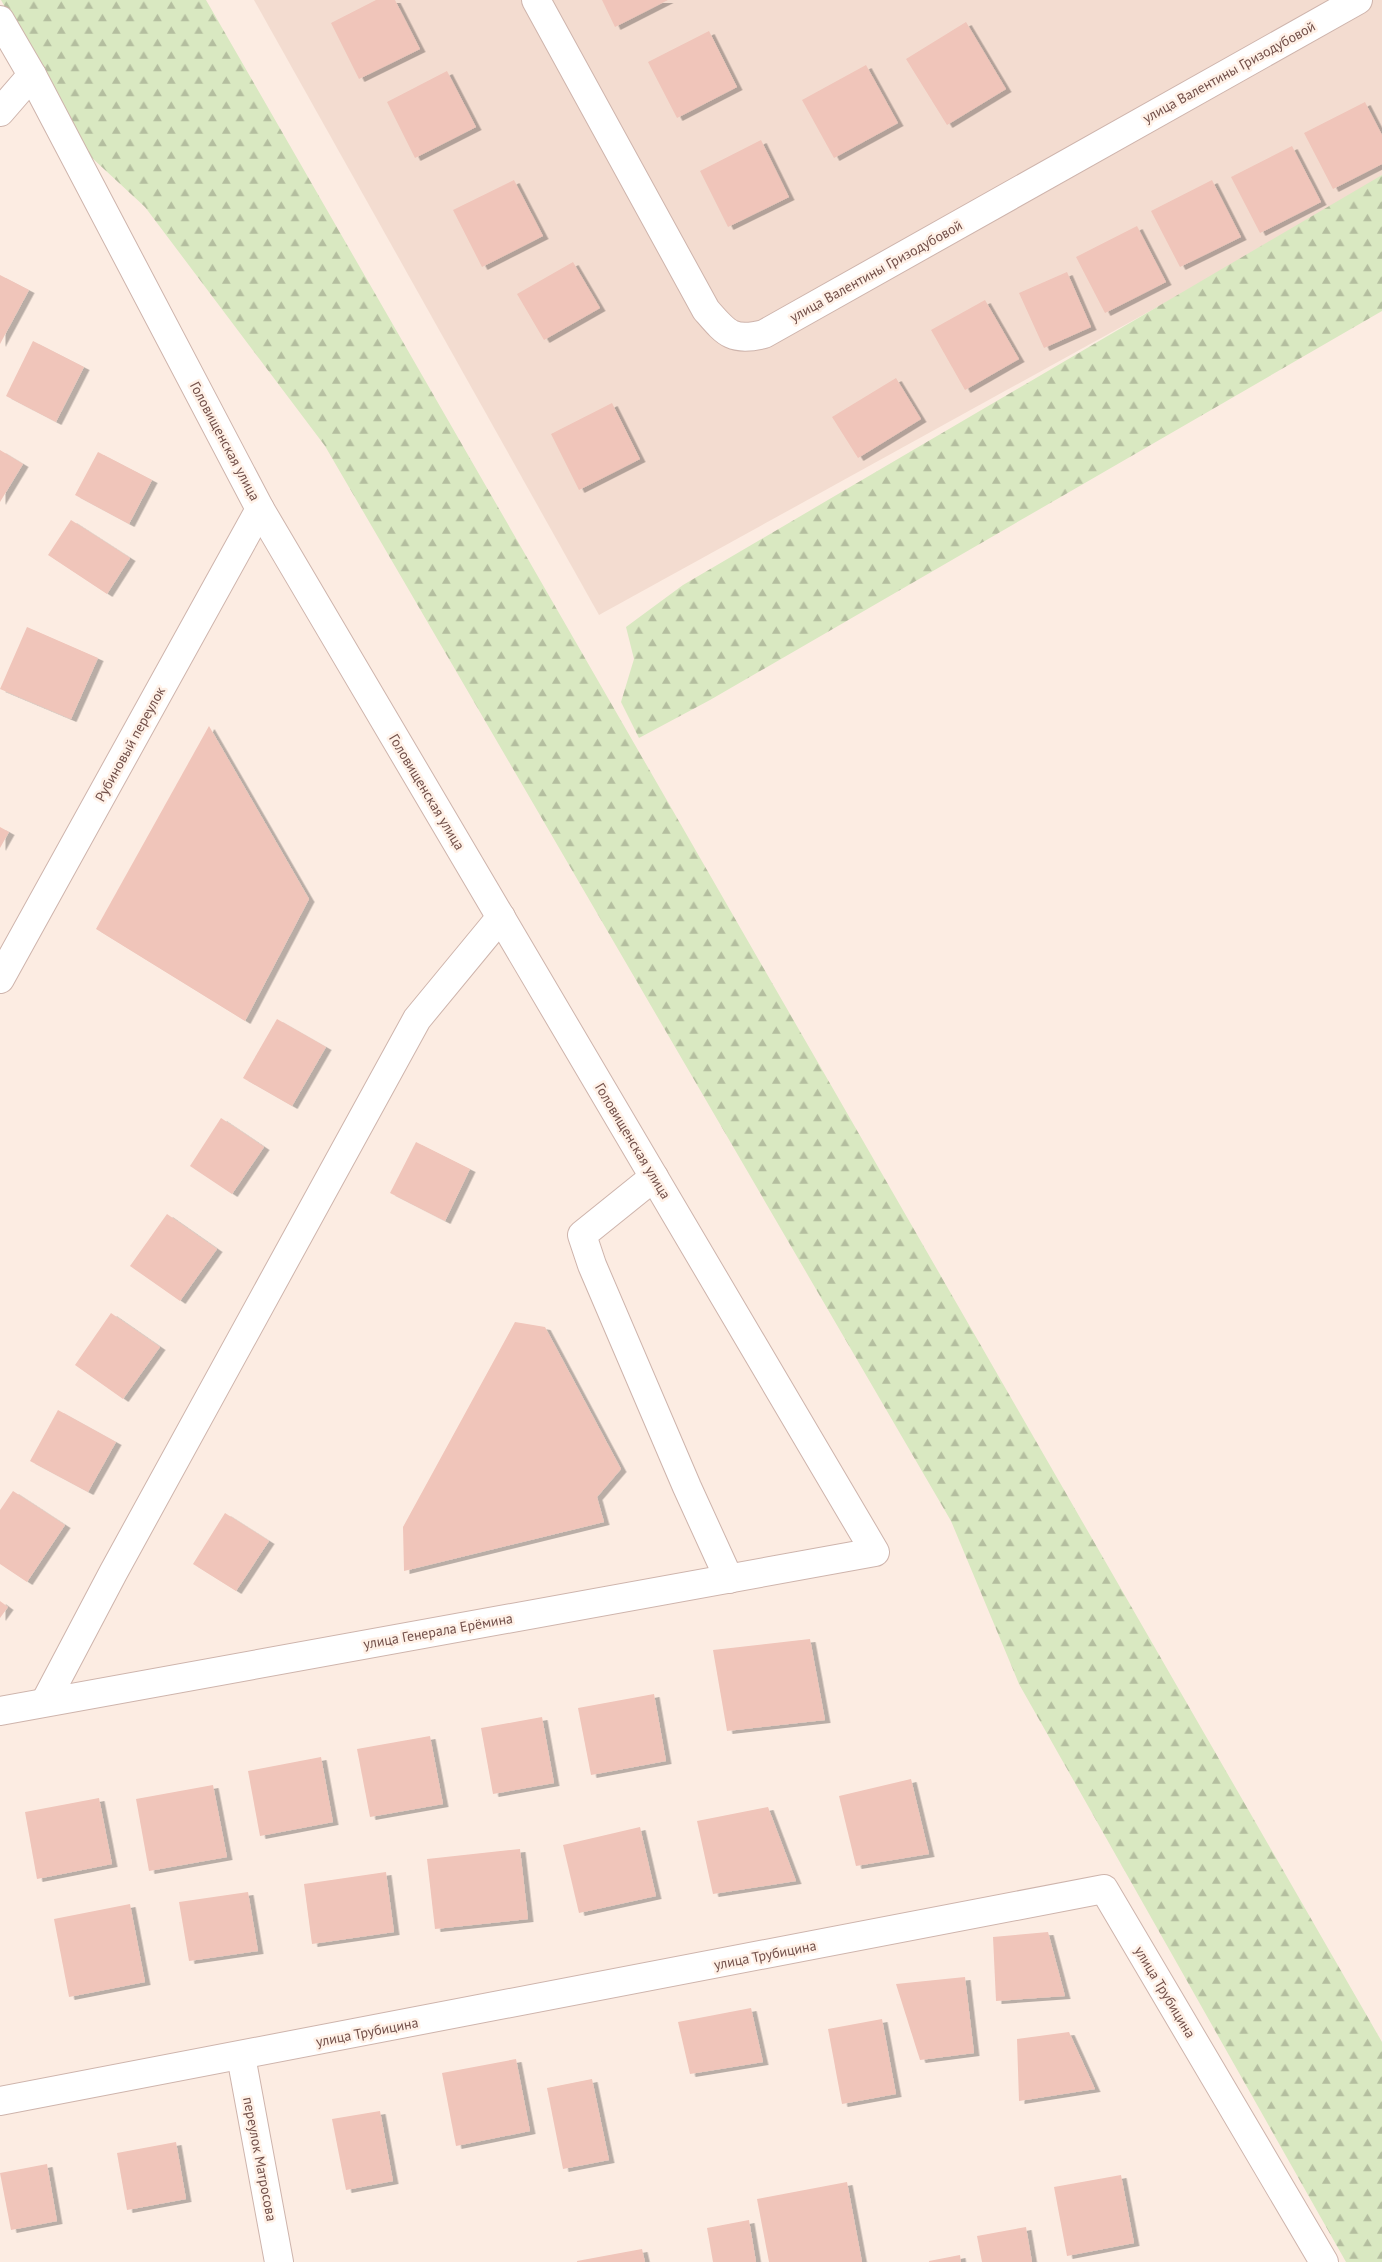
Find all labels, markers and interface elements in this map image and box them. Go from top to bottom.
street label: улица Валентины Гризодубовой [1140,17,1318,127]
street label: улица Валентины Гризодубовой [787,216,965,326]
street label: Головищенская улица [186,378,264,504]
street label: Рубиновый переулок [91,683,169,805]
street label: Головищенская улица [385,731,469,853]
street label: Головищенская улица [591,1080,675,1202]
street label: улица Генерала Ерёмина [362,1609,514,1653]
street label: улица Трубицина [712,1936,818,1974]
street label: улица Трубицина [1130,1943,1200,2041]
street label: улица Трубицина [314,2013,420,2051]
street label: переулок Матросова [239,2095,281,2223]

